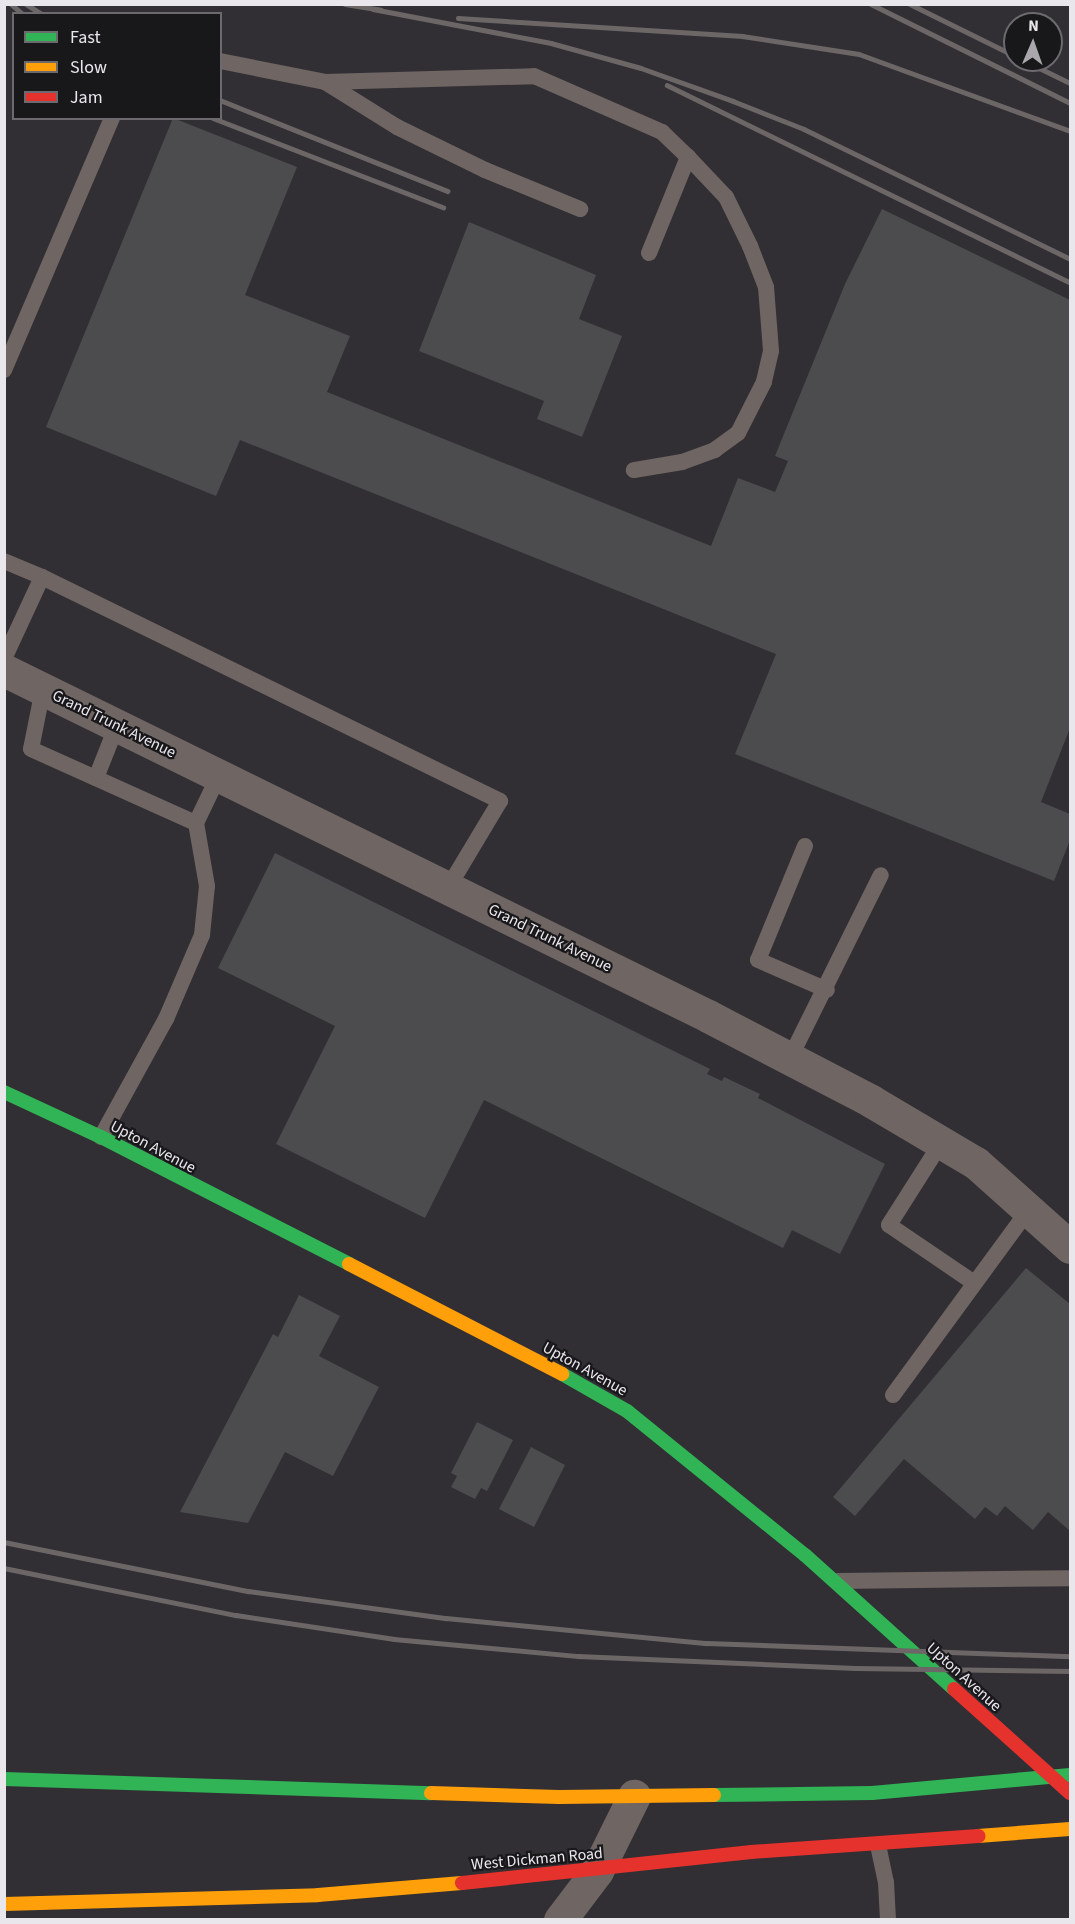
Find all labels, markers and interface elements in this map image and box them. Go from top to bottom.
legend [12,12,222,120]
north arrow [1003,12,1063,72]
text: N [1028,15,1039,37]
text: Fast [70,25,101,50]
text: Slow [70,55,107,80]
text: Jam [70,85,103,110]
street label: Grand Trunk Avenue [49,686,179,762]
street label: Grand Trunk Avenue [485,900,615,976]
street label: Upton Avenue [107,1116,199,1178]
street label: Upton Avenue [539,1338,631,1400]
street label: Upton Avenue [923,1638,1005,1716]
street label: West Dickman Road [470,1844,604,1874]

